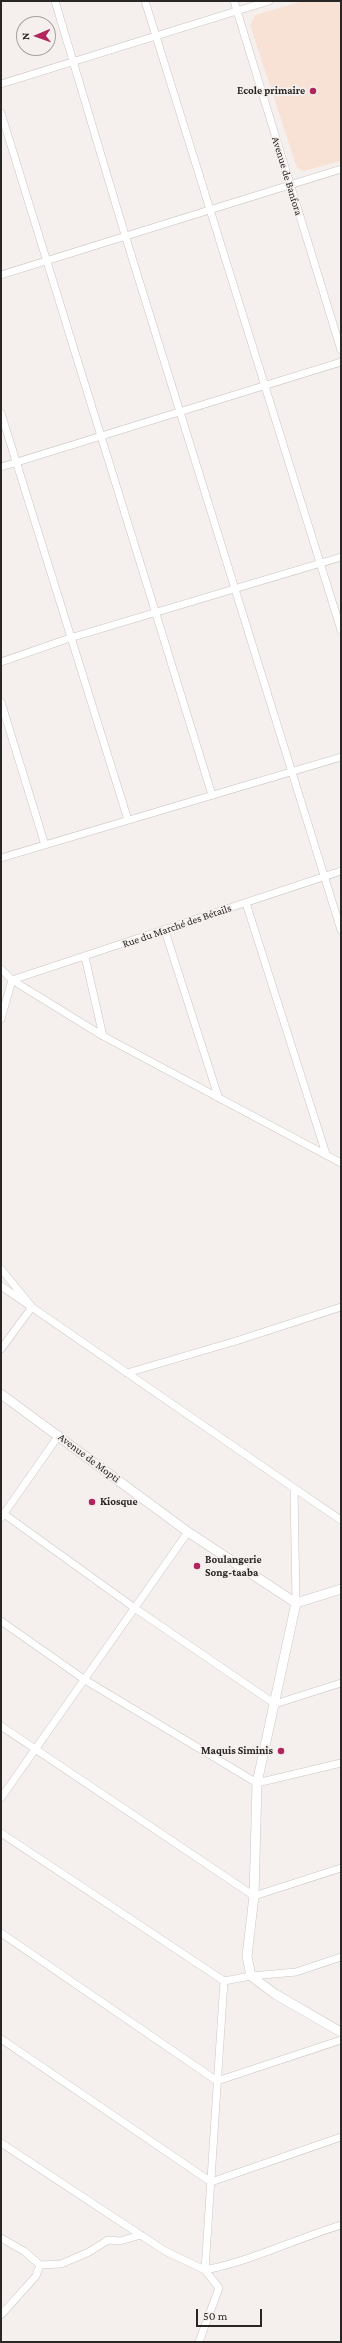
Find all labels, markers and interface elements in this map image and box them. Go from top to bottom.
north arrow [16,16,56,56]
text: N [19,32,31,40]
place label: Ecole primaire [237,84,305,98]
marker: Ecole primaire [308,86,318,96]
street label: Avenue de Banfora [269,135,305,217]
street label: Rue du Marché des Bétails [121,901,233,951]
street label: Avenue de Mopti [55,1430,123,1486]
place label: Kiosque [100,1495,138,1509]
marker: Kiosque [87,1497,97,1507]
place label: Boulangerie Song-taaba [205,1553,262,1579]
marker: Boulangerie Song-taaba [192,1561,202,1571]
place label: Maquis Siminis [201,1744,273,1758]
marker: Maquis Siminis [276,1746,286,1756]
scale bar [198,2301,264,2327]
text: 50 m [203,2309,227,2323]

